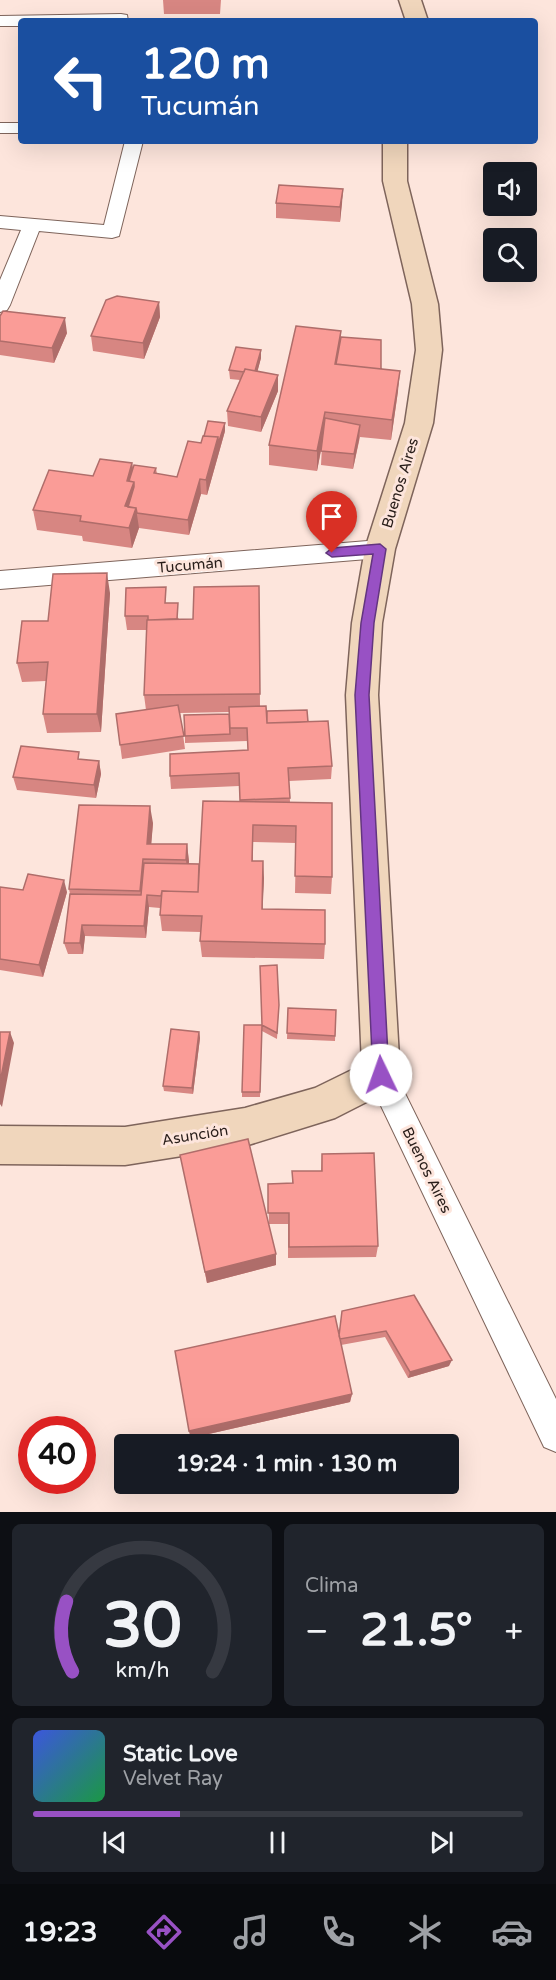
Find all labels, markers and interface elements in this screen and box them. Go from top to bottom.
text: 120 m [141,39,270,90]
icon: left [42,42,120,120]
text: Tucumán [141,90,260,123]
map controls [483,162,537,282]
button: sound [483,162,537,216]
button: search [483,228,537,282]
street label: Buenos Aires [378,436,422,530]
pin [306,491,357,553]
icon: arrive [315,500,348,533]
street label: Tucumán [156,553,224,577]
position arrow [349,1043,413,1107]
street label: Asunción [161,1121,229,1149]
street label: Buenos Aires [398,1124,456,1216]
speed limit sign: 40 [18,1416,96,1494]
text: 19:24 · 1 min · 130 m [176,1451,397,1477]
text: Clima [305,1574,358,1598]
text: 30 [103,1589,181,1664]
text: 21.5° [360,1604,473,1658]
text: − [305,1612,329,1651]
text: + [504,1612,523,1651]
text: km/h [115,1657,169,1683]
text: Static Love [123,1741,238,1767]
text: Velvet Ray [123,1767,223,1791]
icon: previous [98,1826,131,1859]
icon: pause [261,1826,294,1859]
icon: next [425,1826,458,1859]
icon: directions [143,1911,185,1953]
icon: music [230,1911,272,1953]
icon: phone [317,1911,359,1953]
icon: climate [404,1911,446,1953]
icon: car [491,1911,533,1953]
text: 19:23 [23,1916,97,1949]

